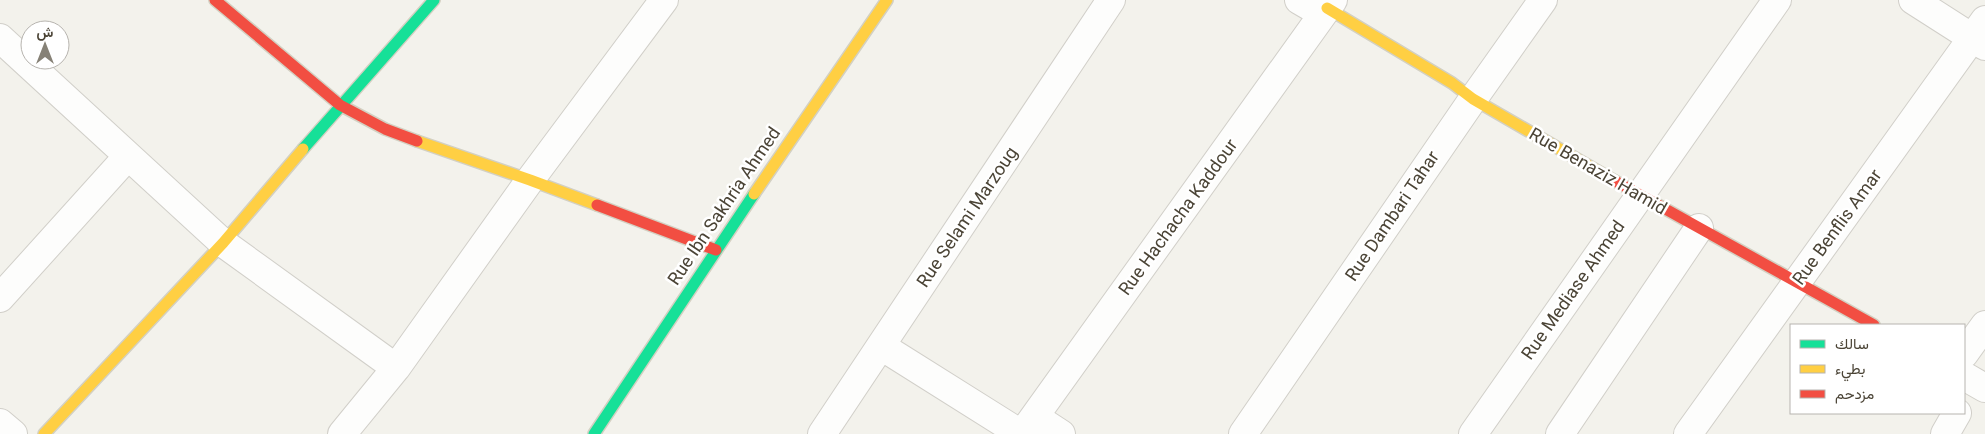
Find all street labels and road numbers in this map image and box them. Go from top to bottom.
street label: Rue Ibn Sakhria Ahmed [663,123,784,289]
street label: Rue Benaziz Hamid [1526,123,1671,218]
street label: Rue Hachacha Kaddour [1114,134,1241,299]
street label: Rue Selami Marzoug [912,143,1021,291]
street label: Rue Dambari Tahar [1340,147,1443,285]
street label: Rue Benflis Amar [1788,165,1886,288]
street label: Rue Mediase Ahmed [1517,216,1629,363]

